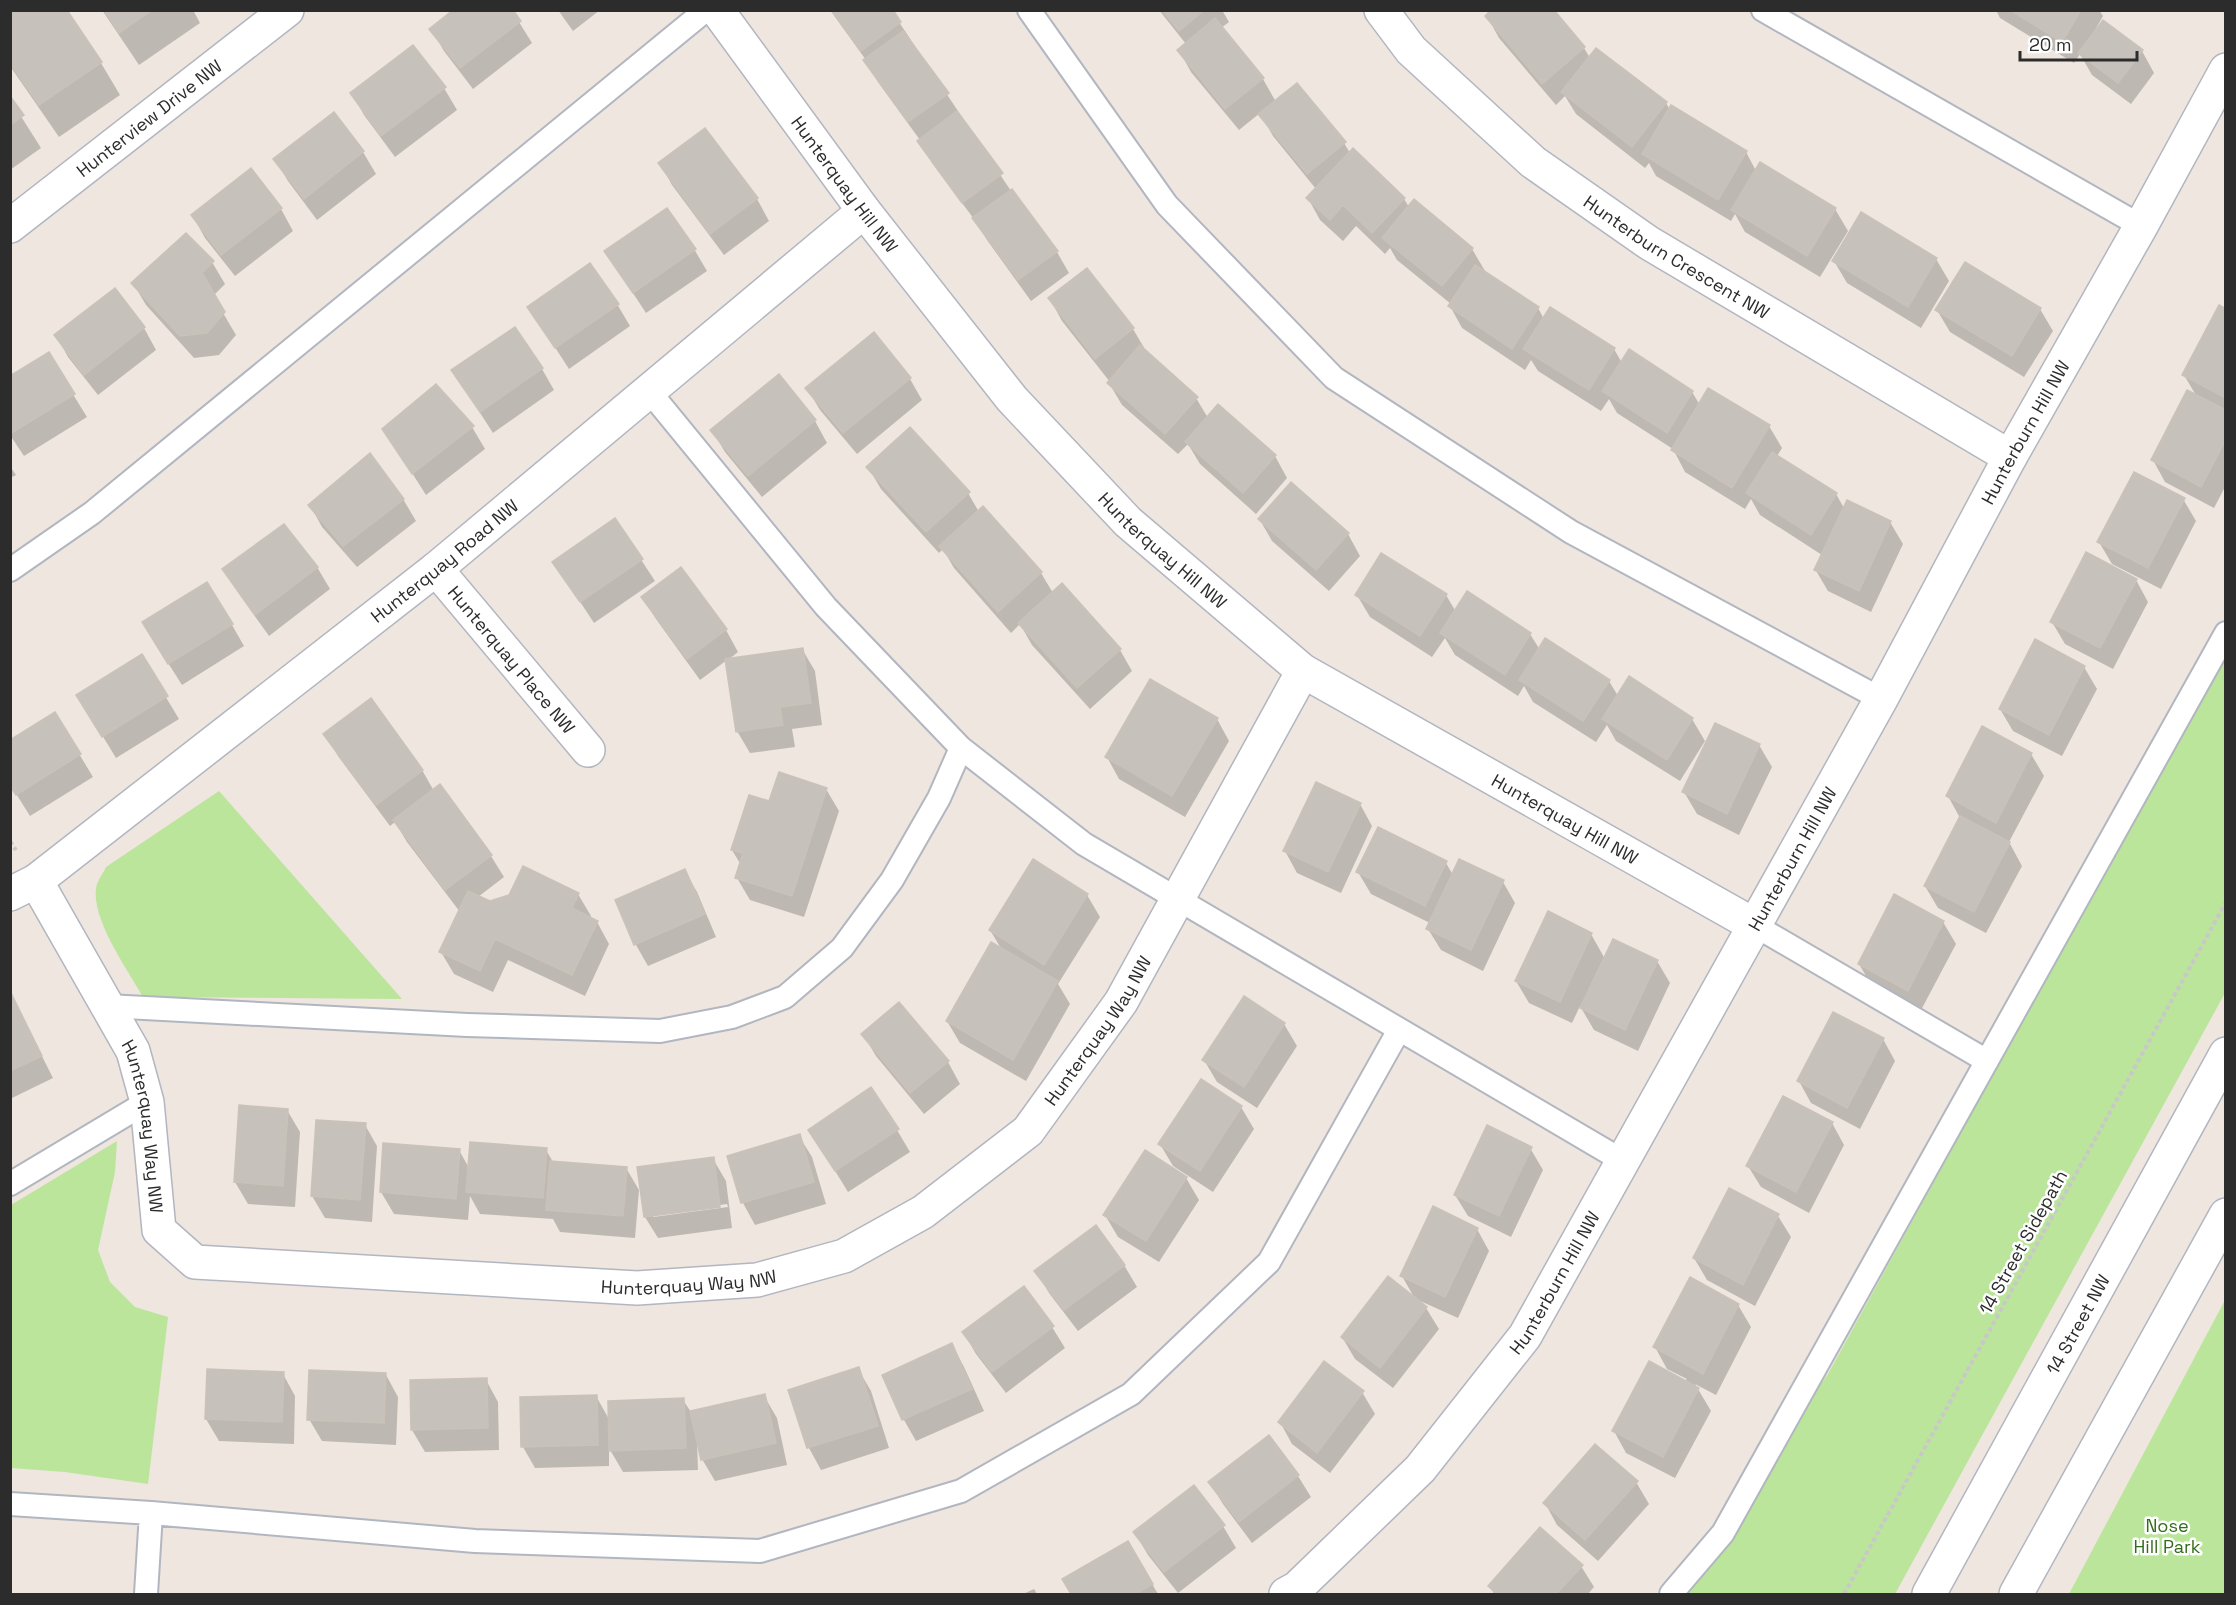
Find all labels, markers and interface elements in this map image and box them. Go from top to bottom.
scale bar [2020,24,2137,62]
text: 20 m [2029,33,2072,56]
street label: Hunterview Drive NW [71,54,226,182]
street label: Hunterquay Hill NW [787,111,904,257]
street label: Hunterburn Crescent NW [1580,190,1774,324]
street label: Hunterburn Hill NW [1975,356,2074,508]
street label: Hunterquay Hill NW [1094,487,1232,613]
street label: Hunterquay Road NW [366,494,523,627]
street label: Hunterquay Place NW [443,581,581,738]
street label: Hunterquay Hill NW [1488,768,1643,869]
street label: Hunterburn Hill NW [1742,782,1841,935]
street label: Hunterquay Way NW [1039,951,1156,1110]
street label: Hunterquay Way NW [117,1035,169,1214]
street label: 14 Street Sidepath [1974,1166,2072,1318]
street label: Hunterburn Hill NW [1504,1207,1604,1359]
street label: Hunterquay Way NW [600,1264,779,1300]
street label: 14 Street NW [2041,1270,2114,1378]
park label: Nose Hill Park [2133,1514,2201,1558]

